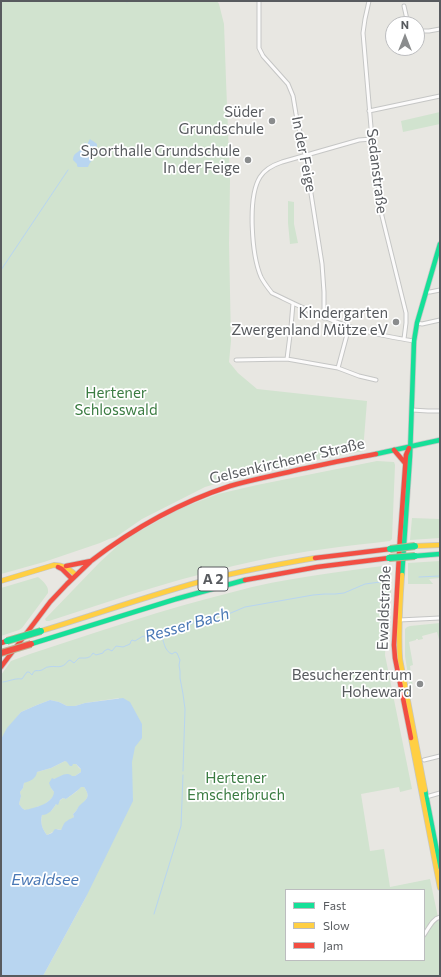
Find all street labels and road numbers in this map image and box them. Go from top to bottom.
street label: In der Feige [288,114,320,194]
street label: Sedanstraße [363,128,391,214]
street label: Gelsenkirchener Straße [208,434,366,488]
street label: Ewaldstraße [374,565,394,651]
road number: A 2 [198,567,228,591]

